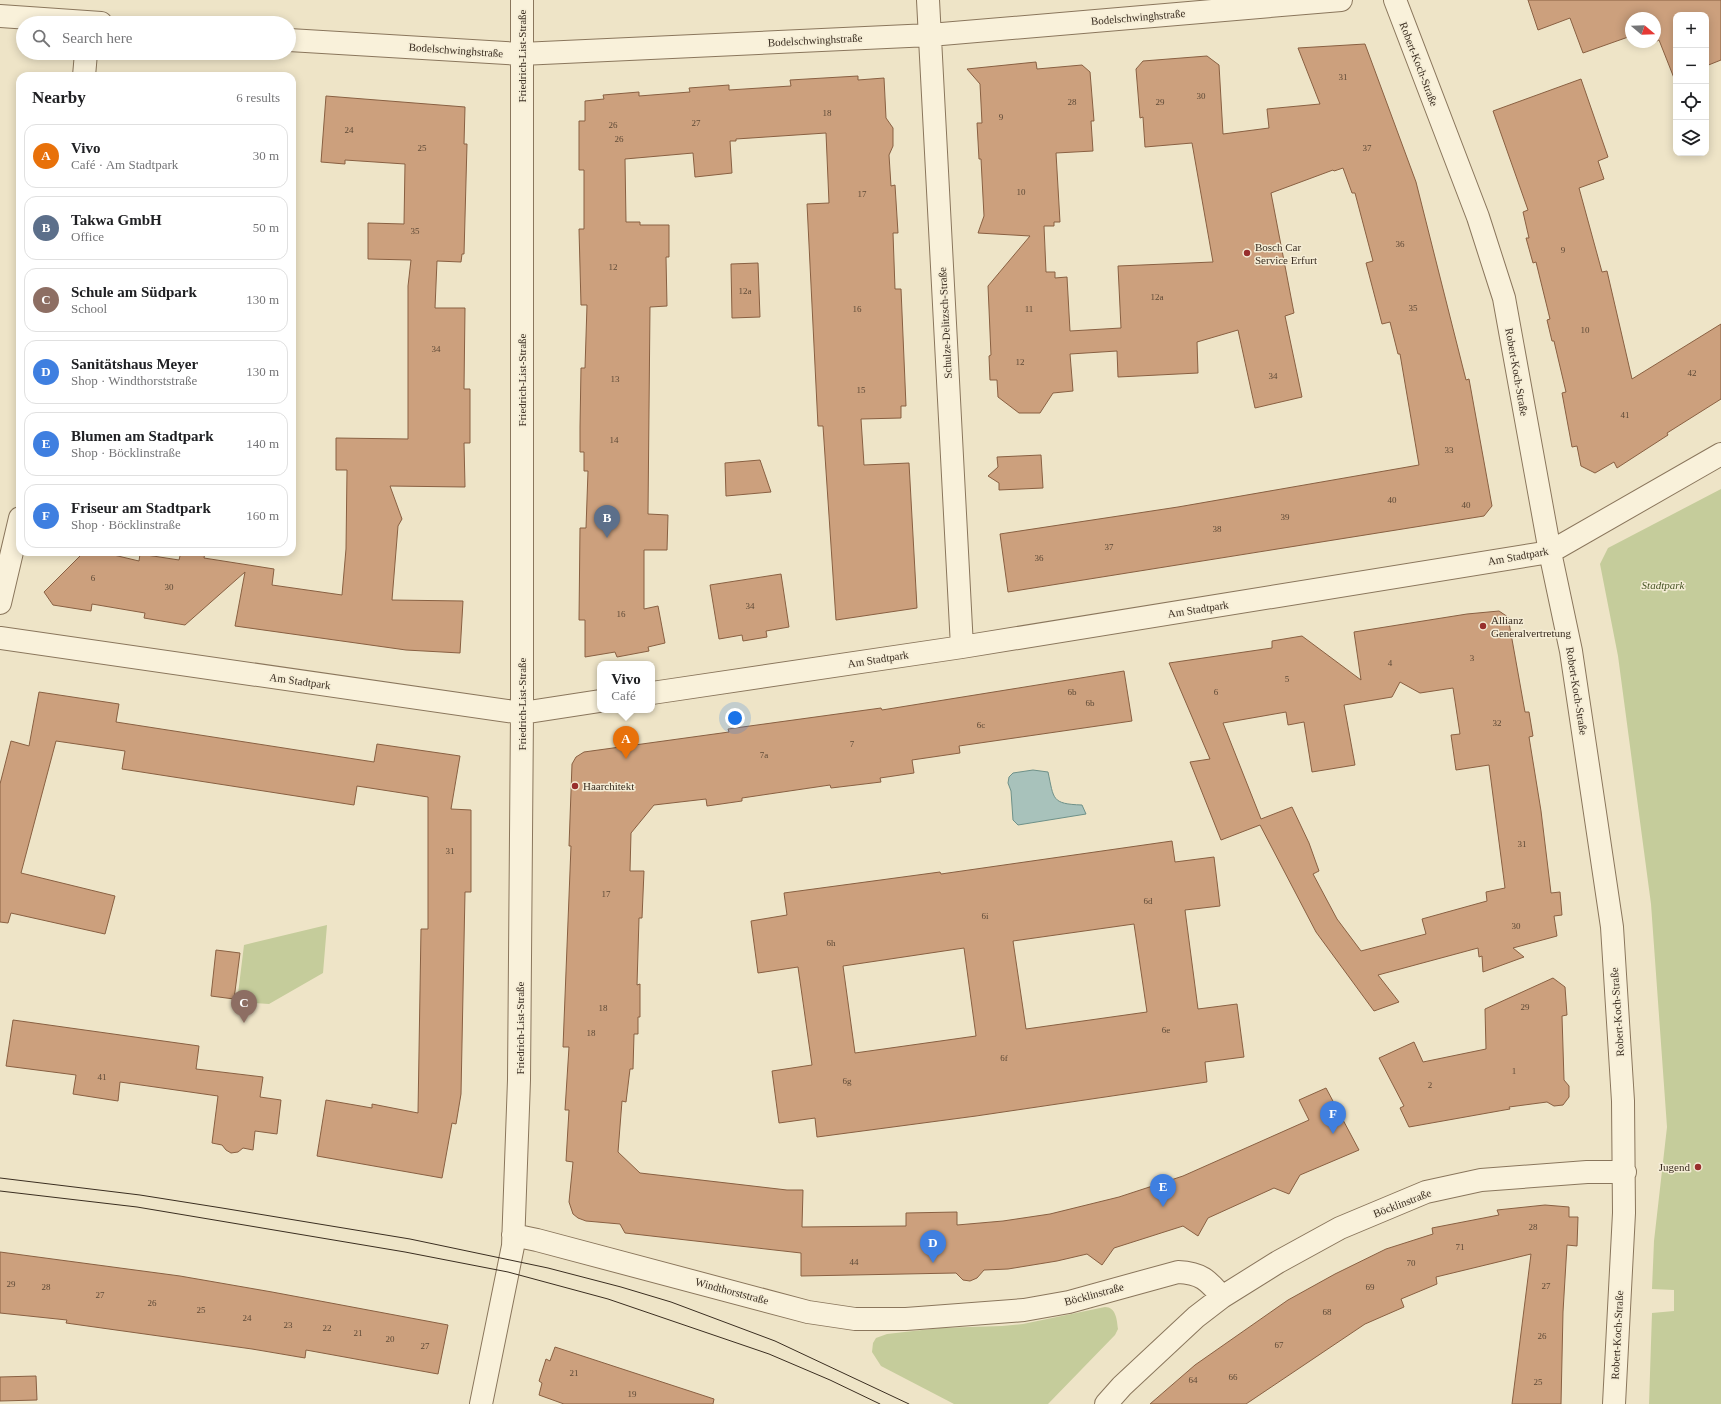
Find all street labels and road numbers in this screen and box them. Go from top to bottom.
street label: Bodelschwinghstraße [1090,7,1186,27]
street label: Friedrich-List-Straße [516,9,528,102]
street label: Robert-Koch-Straße [1397,20,1441,108]
street label: Bodelschwinghstraße [767,32,863,48]
street label: Bodelschwinghstraße [408,41,504,59]
street label: Schulze-Delitzsch-Straße [936,267,954,379]
street label: Robert-Koch-Straße [1503,327,1531,417]
street label: Friedrich-List-Straße [516,333,528,426]
street label: Am Stadtpark [1487,545,1550,567]
street label: Am Stadtpark [1167,598,1230,620]
street label: Robert-Koch-Straße [1564,646,1590,736]
street label: Am Stadtpark [847,648,910,670]
street label: Friedrich-List-Straße [516,657,528,750]
street label: Am Stadtpark [269,671,332,691]
street label: Robert-Koch-Straße [1608,967,1626,1057]
street label: Friedrich-List-Straße [514,981,526,1074]
street label: Böcklinstraße [1371,1186,1433,1220]
street label: Windthorststraße [694,1275,770,1307]
street label: Böcklinstraße [1063,1280,1125,1308]
street label: Robert-Koch-Straße [1609,1290,1625,1380]

